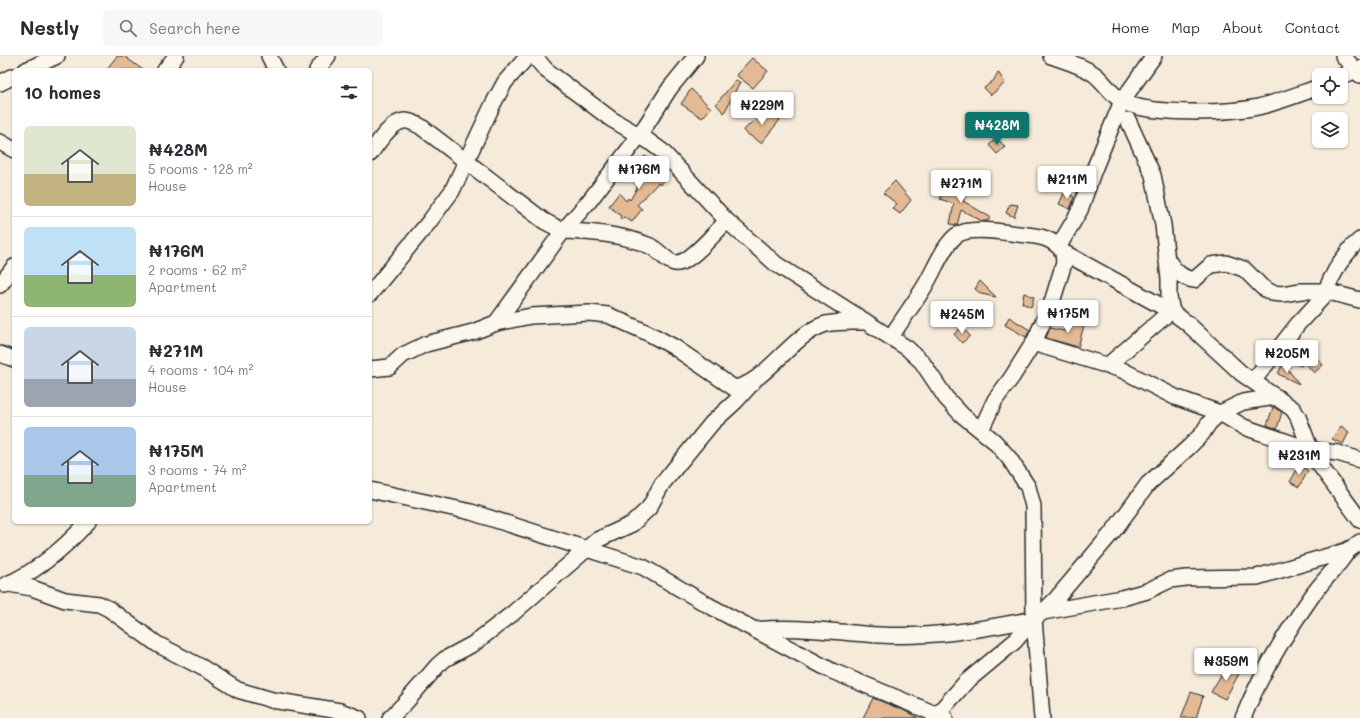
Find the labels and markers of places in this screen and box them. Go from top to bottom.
pin: ₦229M [734,92,790,126]
pin: ₦428M [969,112,1025,146]
pin: ₦176M [611,156,667,190]
pin: ₦211M [1039,166,1095,200]
pin: ₦271M [933,170,989,204]
pin: ₦175M [1040,300,1096,334]
pin: ₦245M [934,301,990,335]
pin: ₦205M [1259,340,1315,374]
pin: ₦231M [1271,442,1327,476]
pin: ₦359M [1198,648,1254,682]

